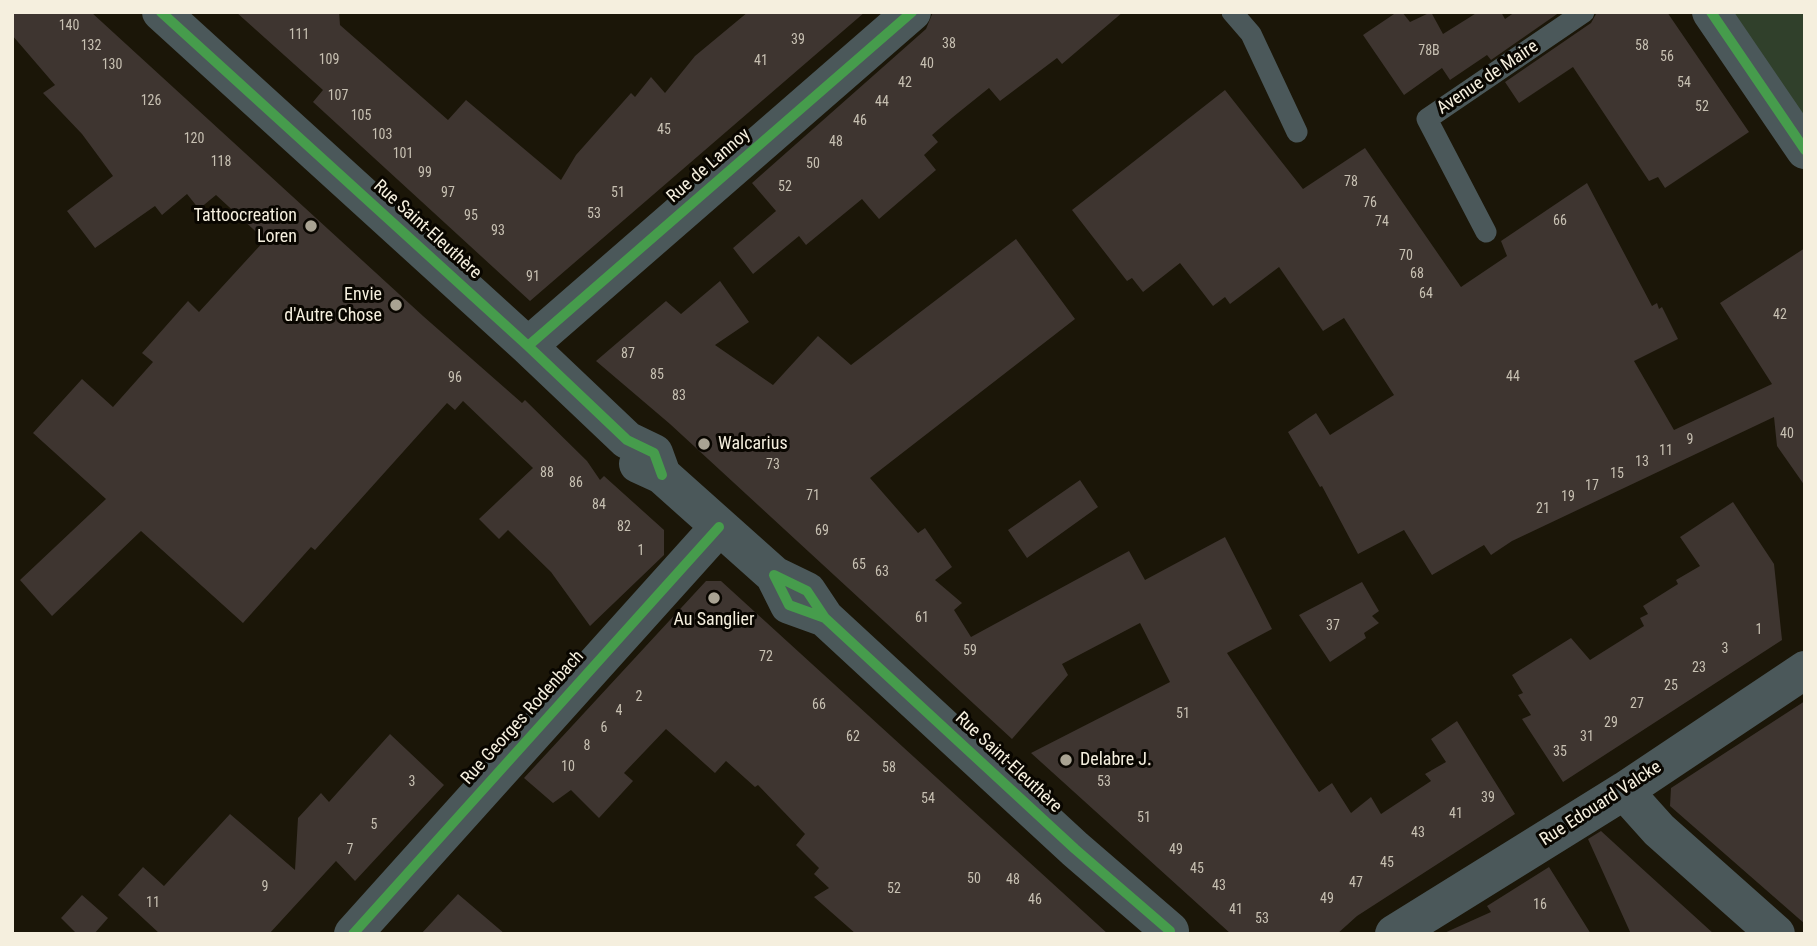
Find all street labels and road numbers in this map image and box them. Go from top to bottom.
street label: Avenue de Maire [1433,36,1543,120]
street label: Rue de Lannoy [663,124,755,208]
street label: Rue Saint-Eleuthère [369,176,485,284]
street label: Rue Georges Rodenbach [457,646,589,790]
street label: Rue Saint-Eleuthère [950,708,1066,818]
street label: Rue Edouard Valcke [1536,757,1666,851]

